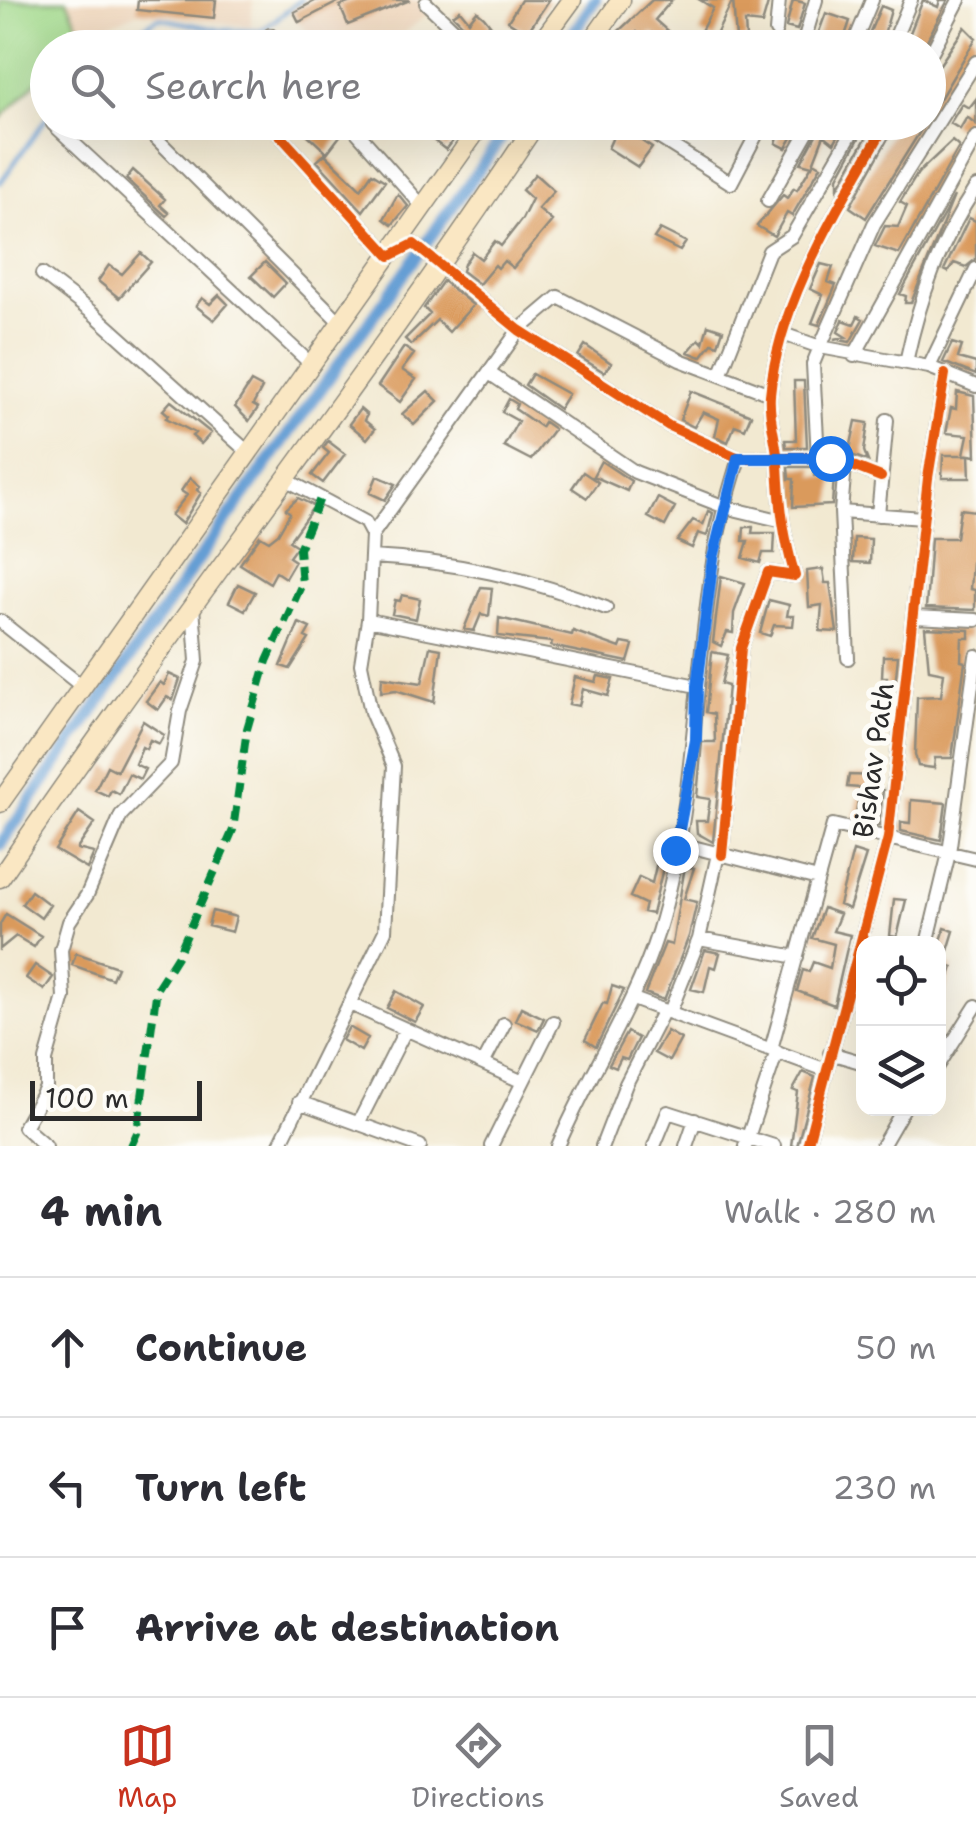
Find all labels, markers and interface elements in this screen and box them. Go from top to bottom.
search box [30,30,946,140]
icon: search [65,58,120,113]
text: Search here [145,60,362,111]
route start [808,436,854,482]
street label: Bishav Path [843,680,903,840]
route end [653,828,699,874]
map controls [856,936,946,1116]
button: locate [856,936,946,1026]
button: layers [856,1026,946,1116]
scale bar [30,1076,202,1120]
text: 100 m [45,1079,129,1117]
text: 4 min [40,1183,162,1239]
text: Walk · 280 m [724,1190,936,1233]
icon: ahead [40,1320,95,1375]
text: Continue [135,1322,307,1373]
text: 50 m [856,1326,936,1369]
icon: left [40,1460,95,1515]
text: Turn left [135,1462,307,1513]
text: 230 m [833,1466,936,1509]
icon: arrive [40,1600,95,1655]
text: Arrive at destination [135,1602,559,1653]
tab: Map [117,1718,177,1816]
tab: Directions [412,1718,545,1816]
tab: Saved [779,1718,859,1816]

